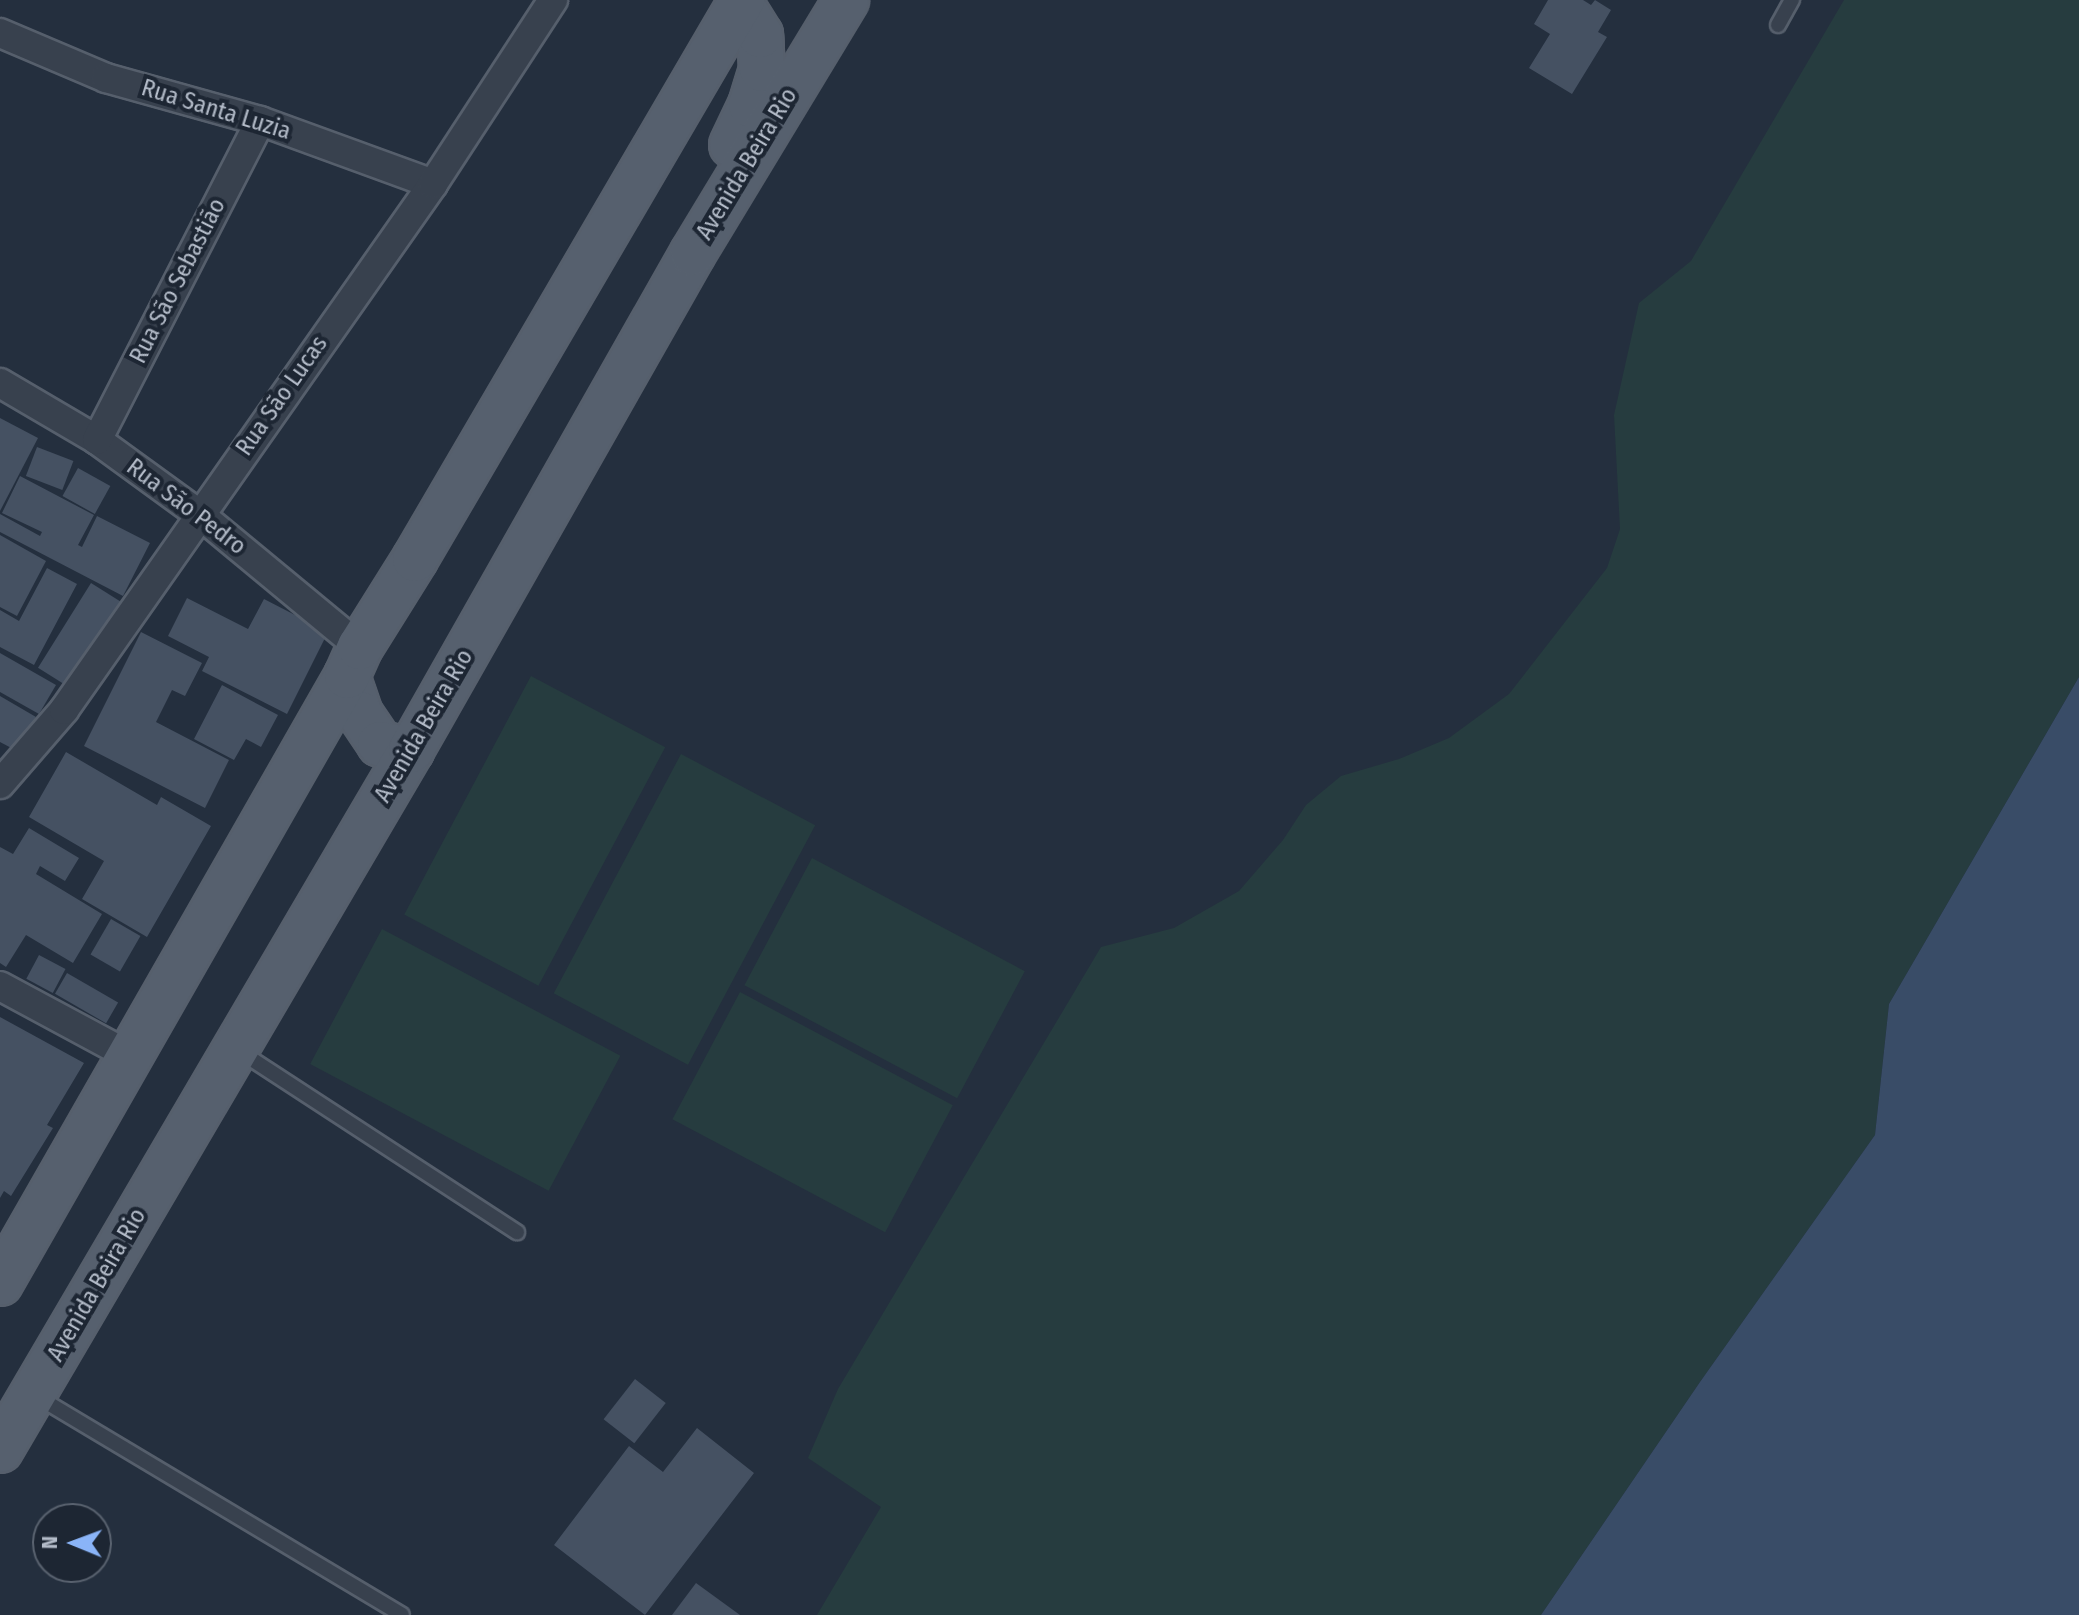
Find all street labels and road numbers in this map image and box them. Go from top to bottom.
street label: Rua Santa Luzia [138,74,294,146]
street label: Avenida Beira Rio [690,83,804,245]
street label: Rua São Sebastião [124,194,232,368]
street label: Rua São Lucas [230,331,334,461]
street label: Rua São Pedro [121,453,251,561]
street label: Avenida Beira Rio [369,644,479,808]
street label: Avenida Beira Rio [42,1203,152,1367]

